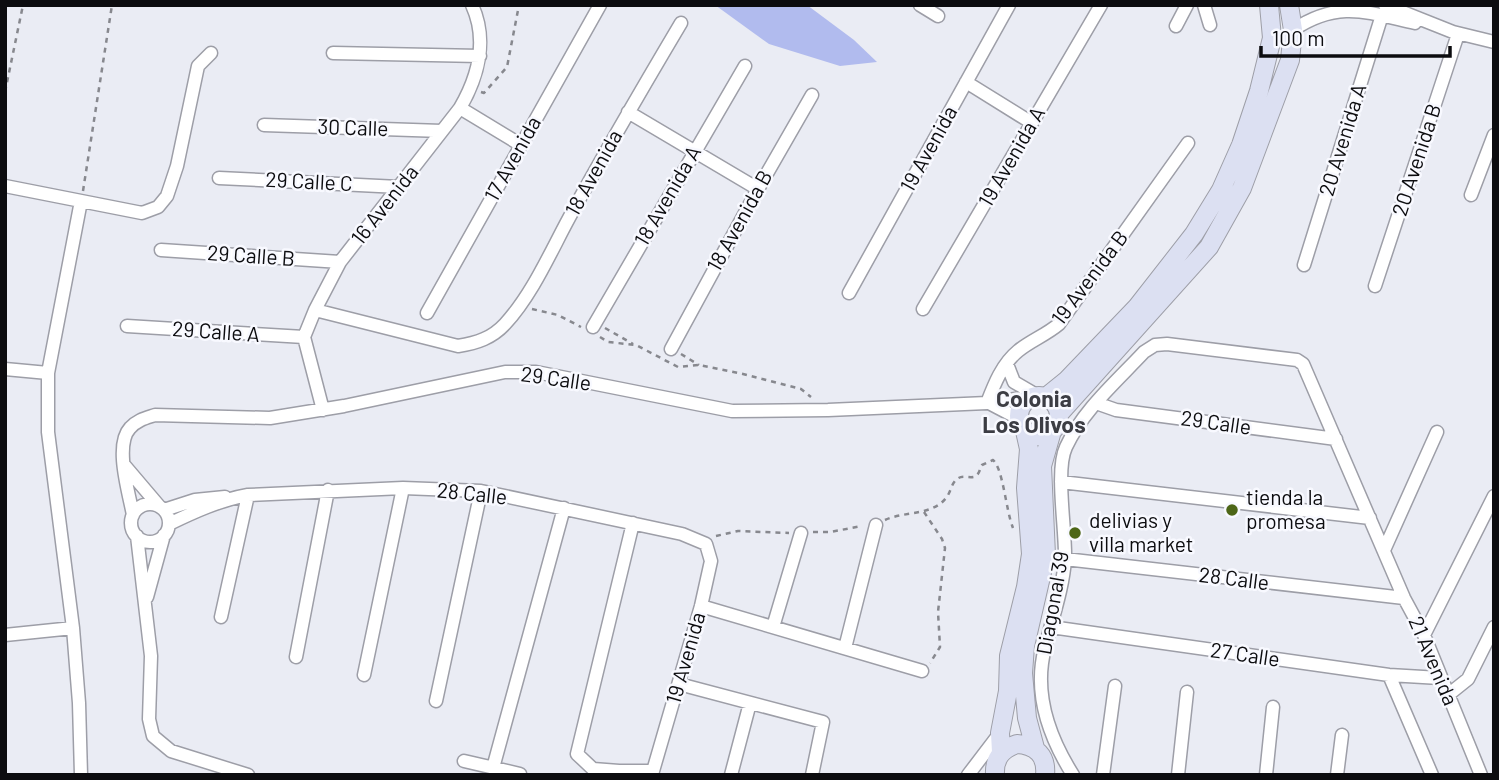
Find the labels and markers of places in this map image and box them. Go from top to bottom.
place label: tienda la promesa [1246,484,1326,533]
marker: tienda la promesa [1224,502,1240,518]
place label: delivias y villa market [1089,507,1193,556]
marker: delivias y villa market [1067,525,1083,541]

